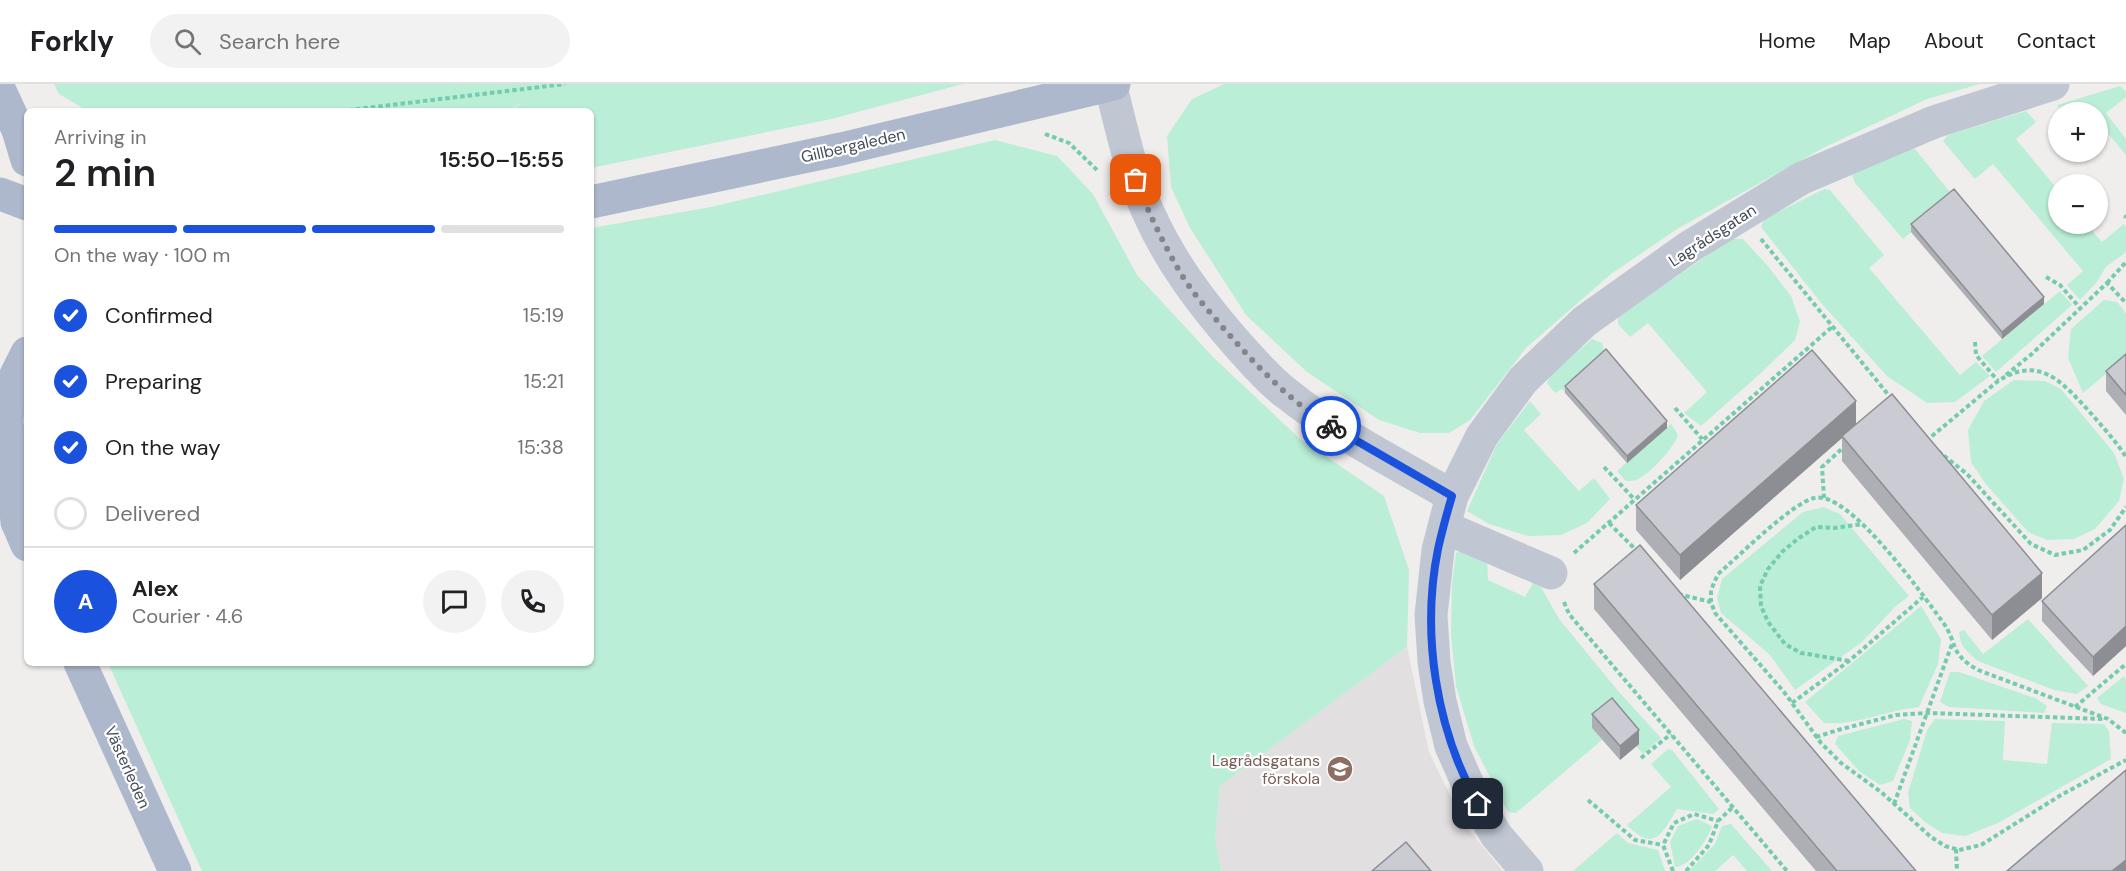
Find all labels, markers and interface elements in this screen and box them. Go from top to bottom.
search box [150,14,570,68]
text: Forkly [30,23,114,60]
icon: search [171,25,204,58]
text: Search here [219,27,340,56]
text: Home [1758,27,1816,55]
text: Map [1849,27,1891,55]
text: About [1924,27,1984,55]
text: Contact [2017,27,2096,55]
map controls [2048,102,2108,234]
button: + [2048,102,2108,162]
street label: Gillbergaleden [799,123,907,168]
text: Arriving in [54,124,146,150]
text: 15:50–15:55 [440,145,564,174]
text: 2 min [54,147,156,198]
pin [1110,154,1161,205]
icon: bag [1119,163,1152,196]
button: − [2048,174,2108,234]
street label: Lagrådsgatan [1664,199,1760,272]
text: On the way · 100 m [54,242,230,268]
icon: check [54,299,87,332]
text: Confirmed [105,301,213,330]
text: 15:19 [523,302,564,328]
icon: check [54,365,87,398]
text: Preparing [105,367,202,396]
text: 15:21 [524,368,564,394]
courier [1301,396,1361,456]
icon: bike [1315,410,1348,443]
icon: check [54,431,87,464]
text: On the way [105,433,220,462]
text: 15:38 [518,434,564,460]
text: Delivered [105,499,200,528]
button: chat [423,570,486,633]
button: phone [501,570,564,633]
text: Alex [132,574,179,603]
text: A [78,587,93,616]
text: Courier · 4.6 [132,603,243,629]
street label: Västerleden [100,723,155,812]
place label: Lagrådsgatans förskola [1212,750,1320,789]
school or university icon: Lagrådsgatans förskola [1325,754,1355,784]
pin [1452,778,1503,829]
icon: home [1461,787,1494,820]

